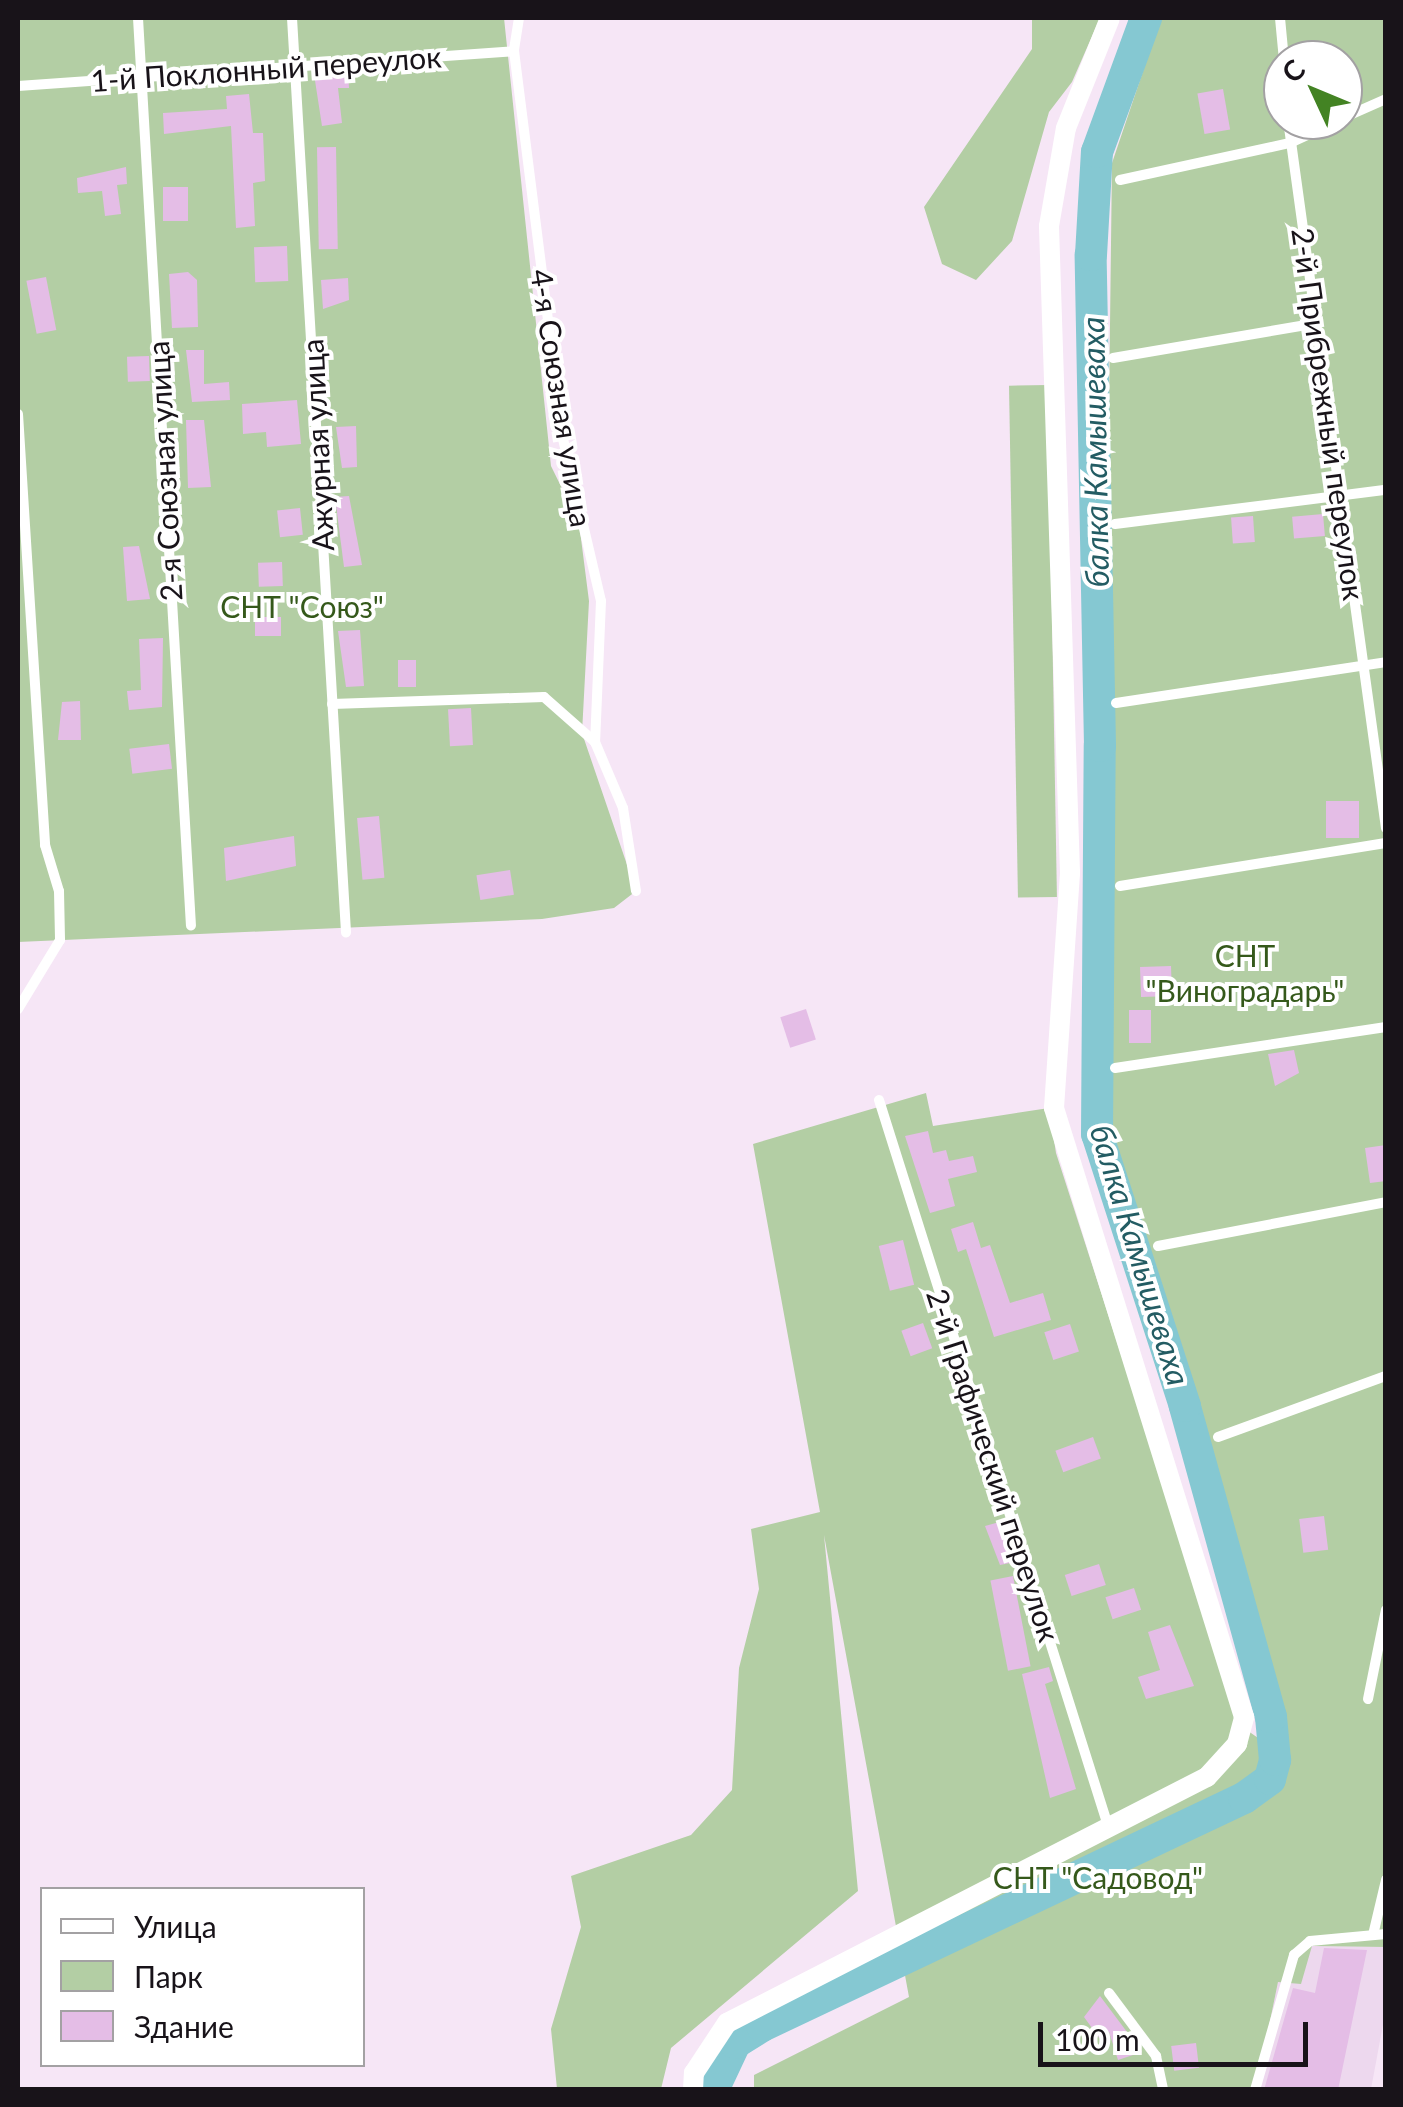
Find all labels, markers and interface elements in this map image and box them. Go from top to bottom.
street label: 1-й Поклонный переулок [89,38,443,98]
north arrow [1263,40,1363,140]
text: С [1274,52,1312,89]
street label: 2-й Прибрежный переулок [1285,225,1373,603]
street label: 4-я Союзная улица [524,266,600,530]
water label: балка Камышеваха [1073,316,1117,588]
street label: Ажурная улица [293,338,341,552]
street label: 2-я Союзная улица [139,340,189,602]
park label: СНТ "Союз" [220,588,384,624]
park label: СНТ "Виноградарь" [1146,937,1344,1008]
water label: балка Камышеваха [1082,1120,1198,1390]
street label: 2-й Графический переулок [920,1284,1068,1646]
park label: СНТ "Садовод" [993,1859,1203,1895]
legend [40,1887,365,2067]
text: Улица [134,1908,217,1944]
text: Парк [134,1958,203,1994]
scale bar [1043,2002,1313,2064]
text: Здание [134,2008,234,2044]
text: 100 m [1055,2021,1140,2057]

